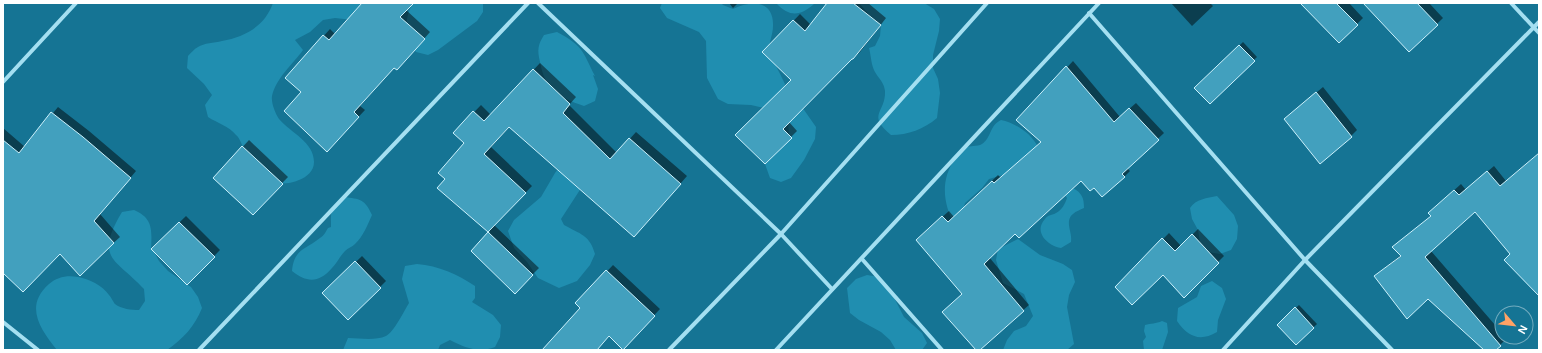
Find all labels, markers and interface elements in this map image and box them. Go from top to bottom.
north arrow [1494,305,1534,345]
text: N [1516,323,1530,336]

